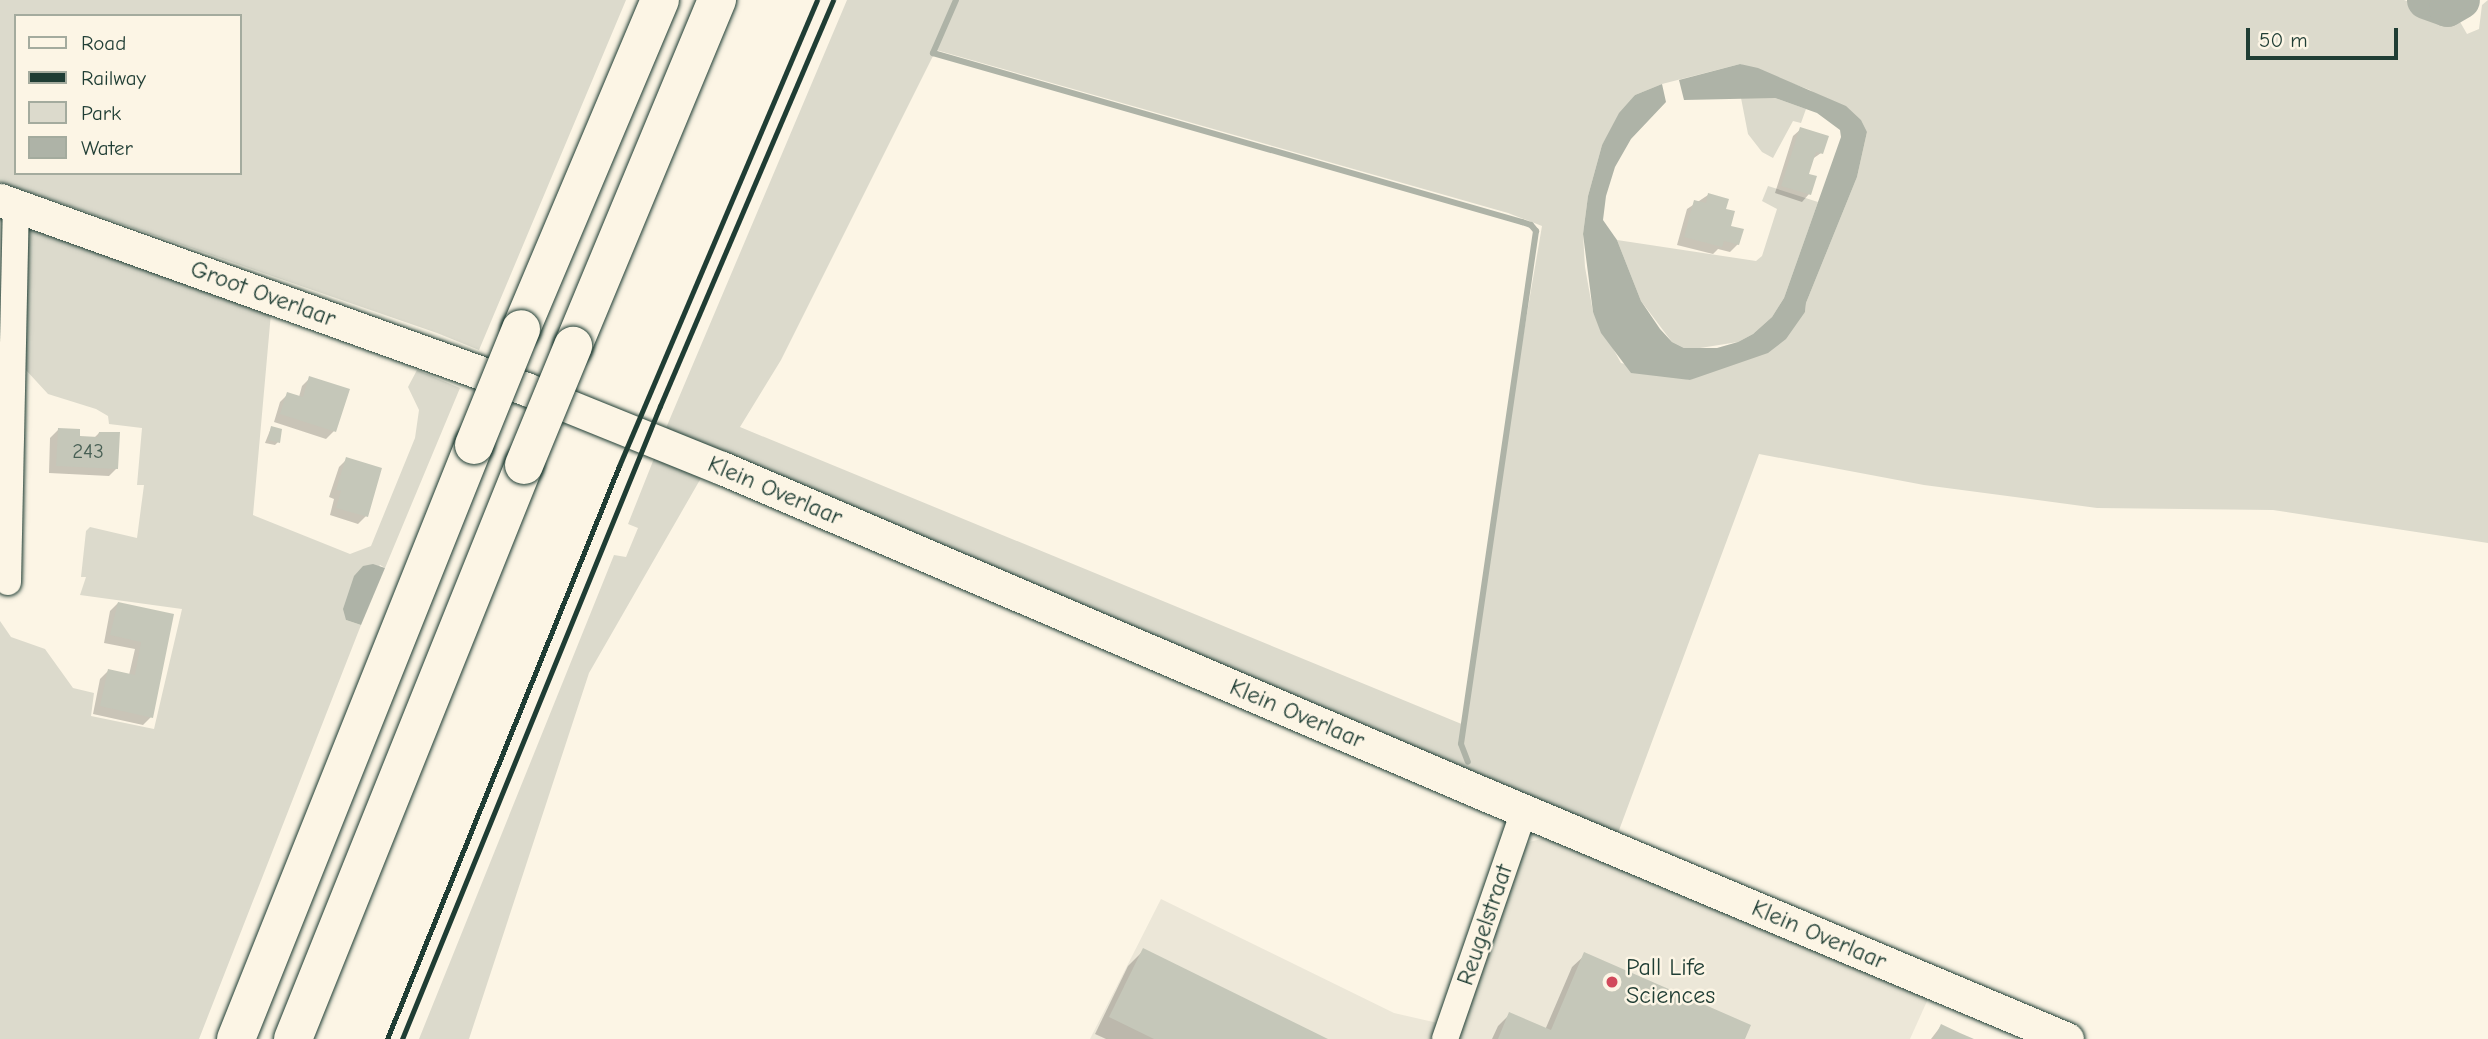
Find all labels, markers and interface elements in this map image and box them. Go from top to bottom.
legend [14,14,242,175]
scale bar [2250,14,2402,58]
text: 50 m [2259,28,2308,52]
text: Road [81,31,126,55]
text: Railway [81,66,146,90]
text: Park [81,101,121,125]
text: Water [81,136,133,160]
street label: Groot Overlaar [186,254,340,334]
house number: 243 [72,438,104,464]
street label: Klein Overlaar [703,450,847,532]
street label: Klein Overlaar [1225,673,1369,755]
street label: Reugelstraat [1451,861,1519,989]
street label: Klein Overlaar [1747,894,1891,976]
place label: Pall Life Sciences [1626,954,1715,1010]
marker: Pall Life Sciences [1604,974,1620,990]

